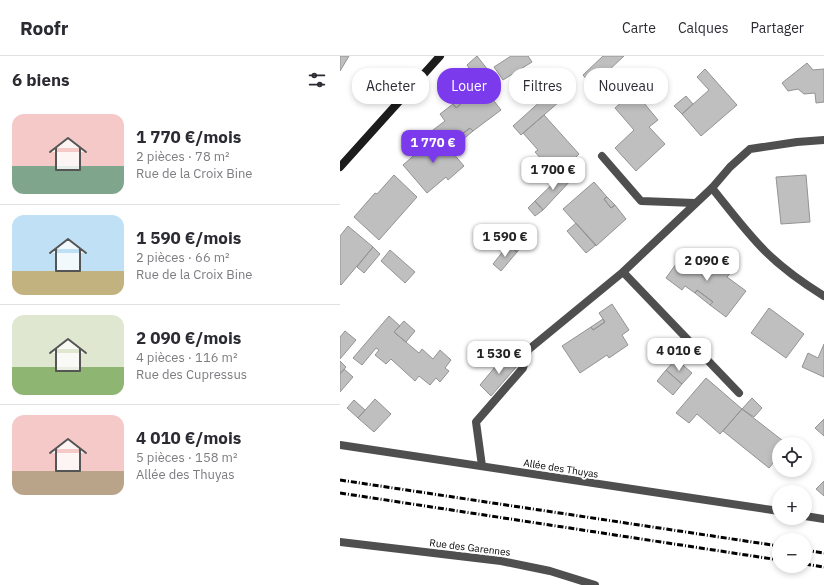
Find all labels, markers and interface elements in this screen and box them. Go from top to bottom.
text: Roofr [20,16,68,40]
text: Carte [622,19,656,37]
text: Calques [678,19,728,37]
text: Partager [750,19,804,37]
chip: Acheter [352,68,429,104]
chip: Louer [437,68,501,104]
chip: Filtres [509,68,576,104]
chip: Nouveau [584,68,668,104]
text: 6 biens [12,69,70,91]
icon: filters [306,69,328,91]
text: 1 770 €/mois [136,126,241,148]
icon: home [44,130,92,178]
pin: 1 770 € [396,130,470,164]
text: 1 770 € [410,134,456,151]
text: 2 pièces · 78 m² [136,148,230,165]
pin: 1 700 € [516,157,590,191]
text: 1 700 € [530,161,576,178]
text: Rue de la Croix Bine [136,165,252,182]
pin: 1 590 € [468,224,542,258]
text: 1 590 €/mois [136,227,241,249]
text: 1 590 € [482,228,528,245]
icon: home [44,231,92,279]
pin: 2 090 € [670,248,744,282]
text: 2 pièces · 66 m² [136,249,230,266]
text: 2 090 € [684,252,730,269]
text: Rue de la Croix Bine [136,266,252,283]
text: 2 090 €/mois [136,327,241,349]
icon: home [44,331,92,379]
pin: 4 010 € [642,338,716,372]
pin: 1 530 € [462,341,536,375]
text: 4 010 € [656,342,702,359]
text: 1 530 € [476,345,522,362]
text: 4 pièces · 116 m² [136,349,237,366]
text: Rue des Cupressus [136,366,247,383]
text: 4 010 €/mois [136,427,241,449]
icon: home [44,431,92,479]
map controls [772,437,812,573]
button: locate [772,437,812,477]
text: 5 pièces · 158 m² [136,449,237,466]
street label: Allée des Thuyas [522,456,599,481]
text: Allée des Thuyas [136,466,235,483]
button: + [772,485,812,525]
button: − [772,533,812,573]
street label: Rue des Garennes [429,536,511,559]

